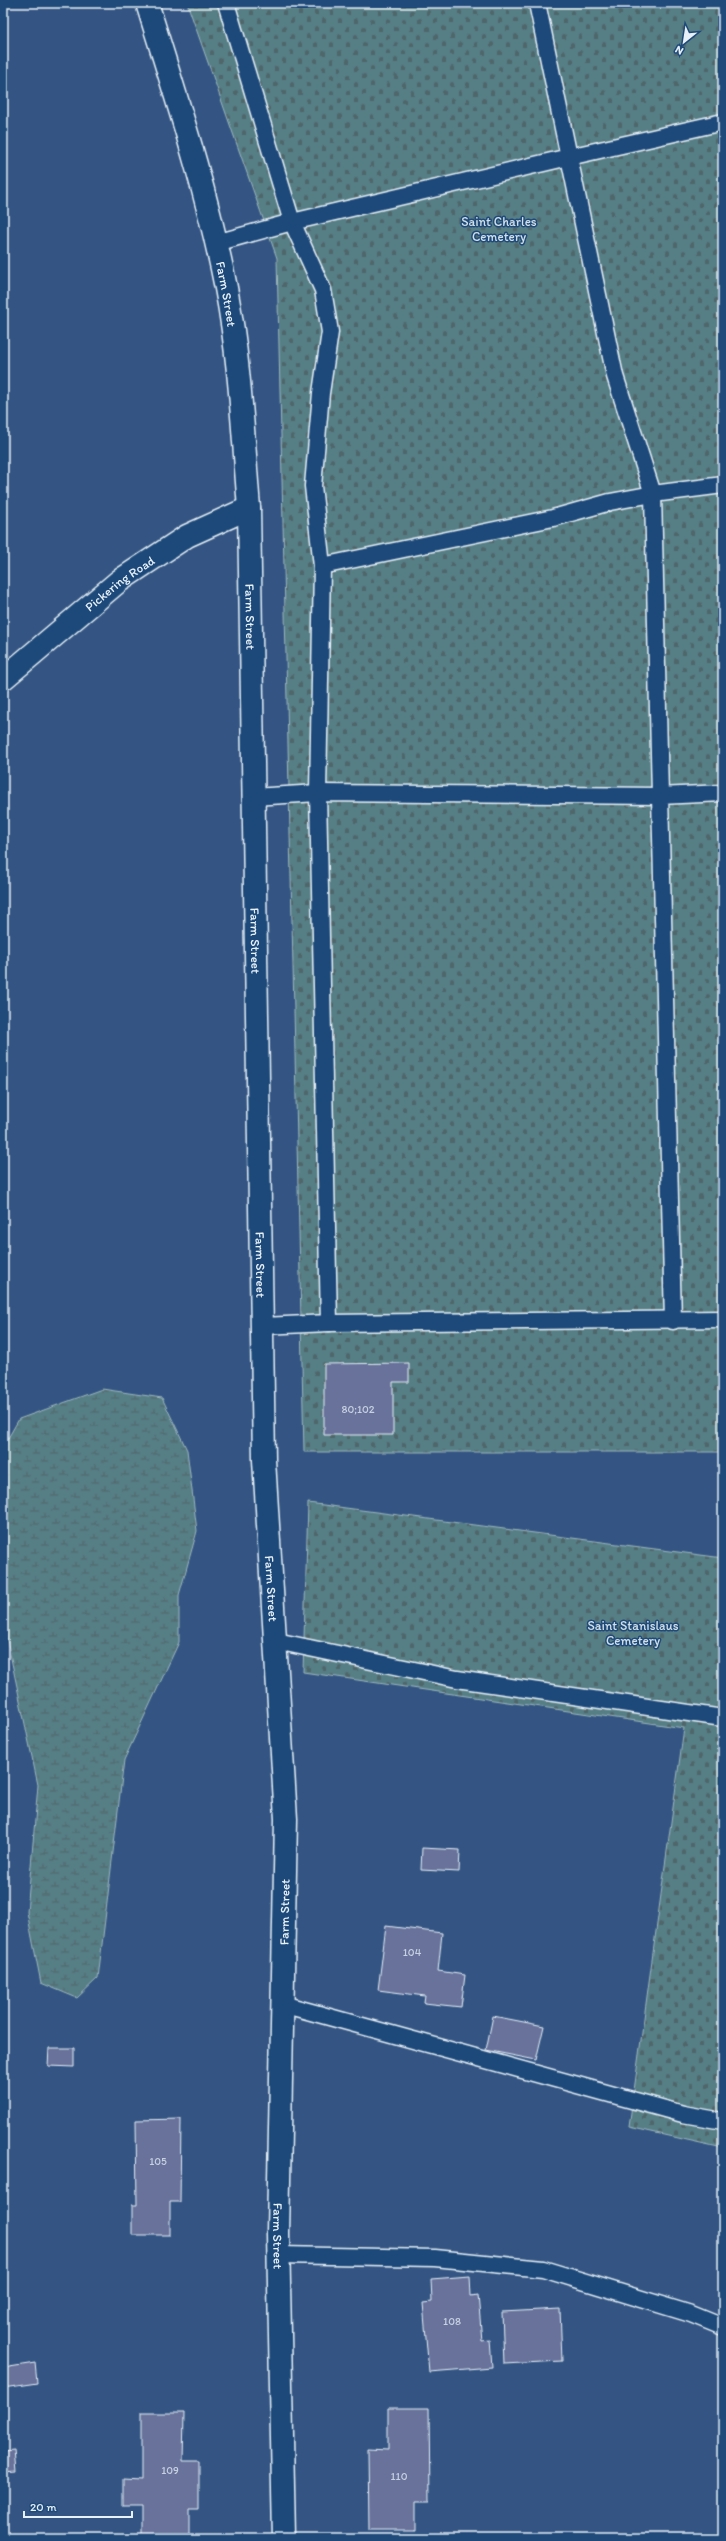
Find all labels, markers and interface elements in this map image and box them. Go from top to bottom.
north arrow [664,22,704,62]
text: N [673,43,686,58]
park label: Saint Charles Cemetery [461,214,537,244]
street label: Farm Street [213,260,239,328]
street label: Pickering Road [82,553,157,614]
street label: Farm Street [242,584,258,650]
street label: Farm Street [247,908,263,974]
street label: Farm Street [252,1231,268,1298]
house number: 80;102 [341,1403,375,1416]
street label: Farm Street [262,1555,281,1622]
park label: Saint Stanislaus Cemetery [587,1618,679,1648]
street label: Farm Street [276,1879,293,1945]
house number: 104 [403,1946,422,1959]
house number: 105 [149,2155,167,2168]
street label: Farm Street [270,2203,286,2269]
house number: 108 [443,2315,461,2328]
house number: 109 [161,2464,179,2477]
house number: 110 [391,2470,408,2483]
scale bar [24,2493,132,2519]
text: 20 m [30,2500,57,2514]

